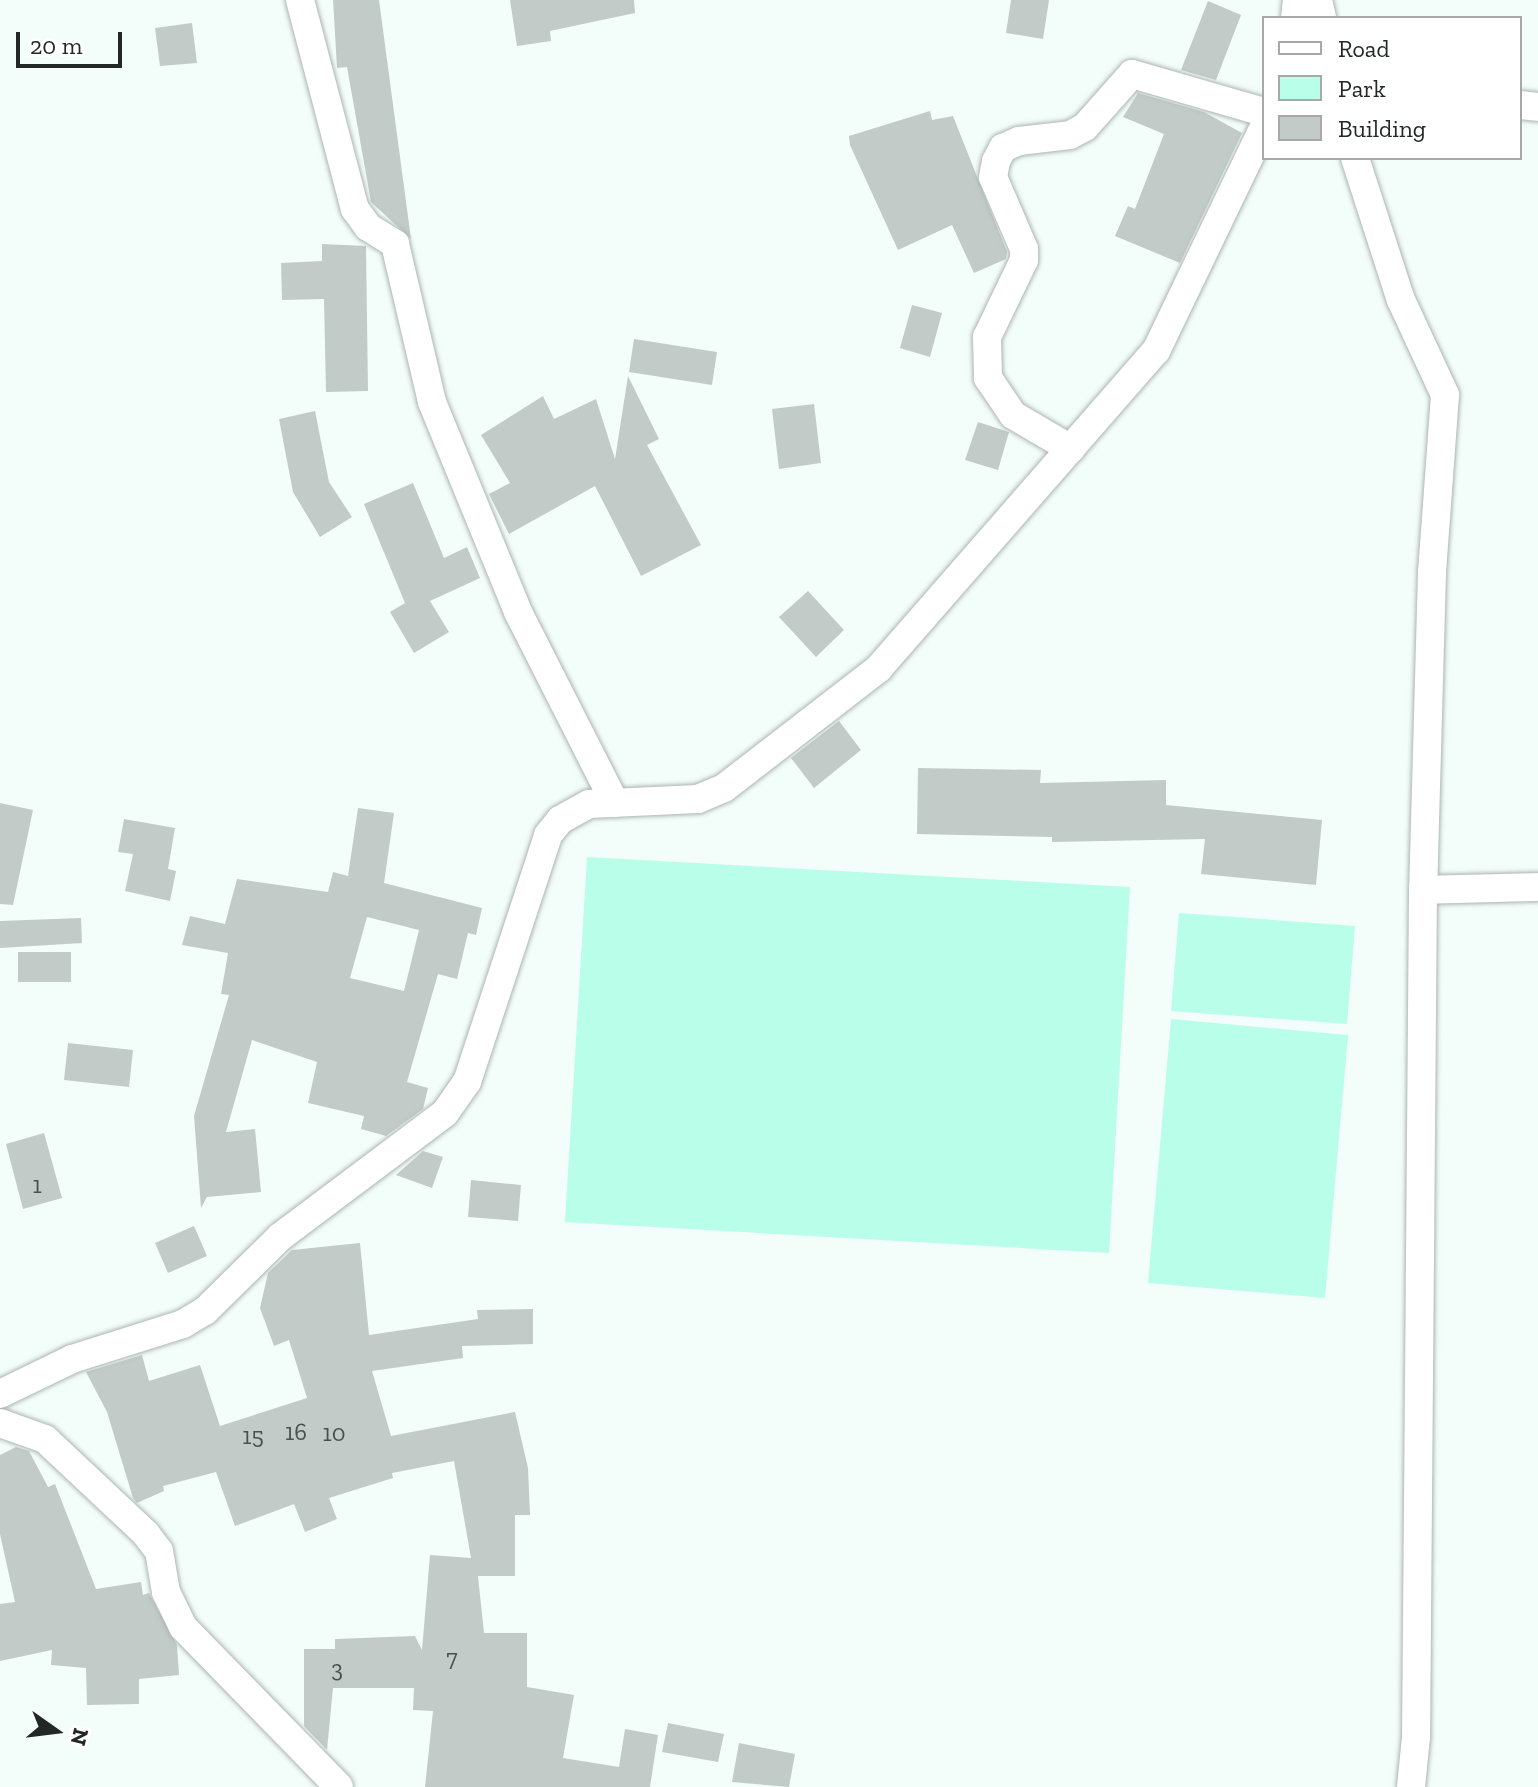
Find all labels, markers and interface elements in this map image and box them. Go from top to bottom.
scale bar [20,16,126,66]
legend [1262,16,1522,160]
text: 20 m [30,31,82,60]
text: Road [1338,34,1390,63]
text: Park [1338,74,1386,103]
text: Building [1338,114,1426,143]
house number: 1 [32,1171,42,1199]
house number: 16 [285,1418,307,1446]
house number: 10 [322,1419,346,1447]
house number: 15 [242,1422,264,1450]
house number: 7 [446,1644,458,1672]
house number: 3 [331,1655,343,1683]
north arrow [16,1691,96,1771]
text: N [65,1726,95,1748]

